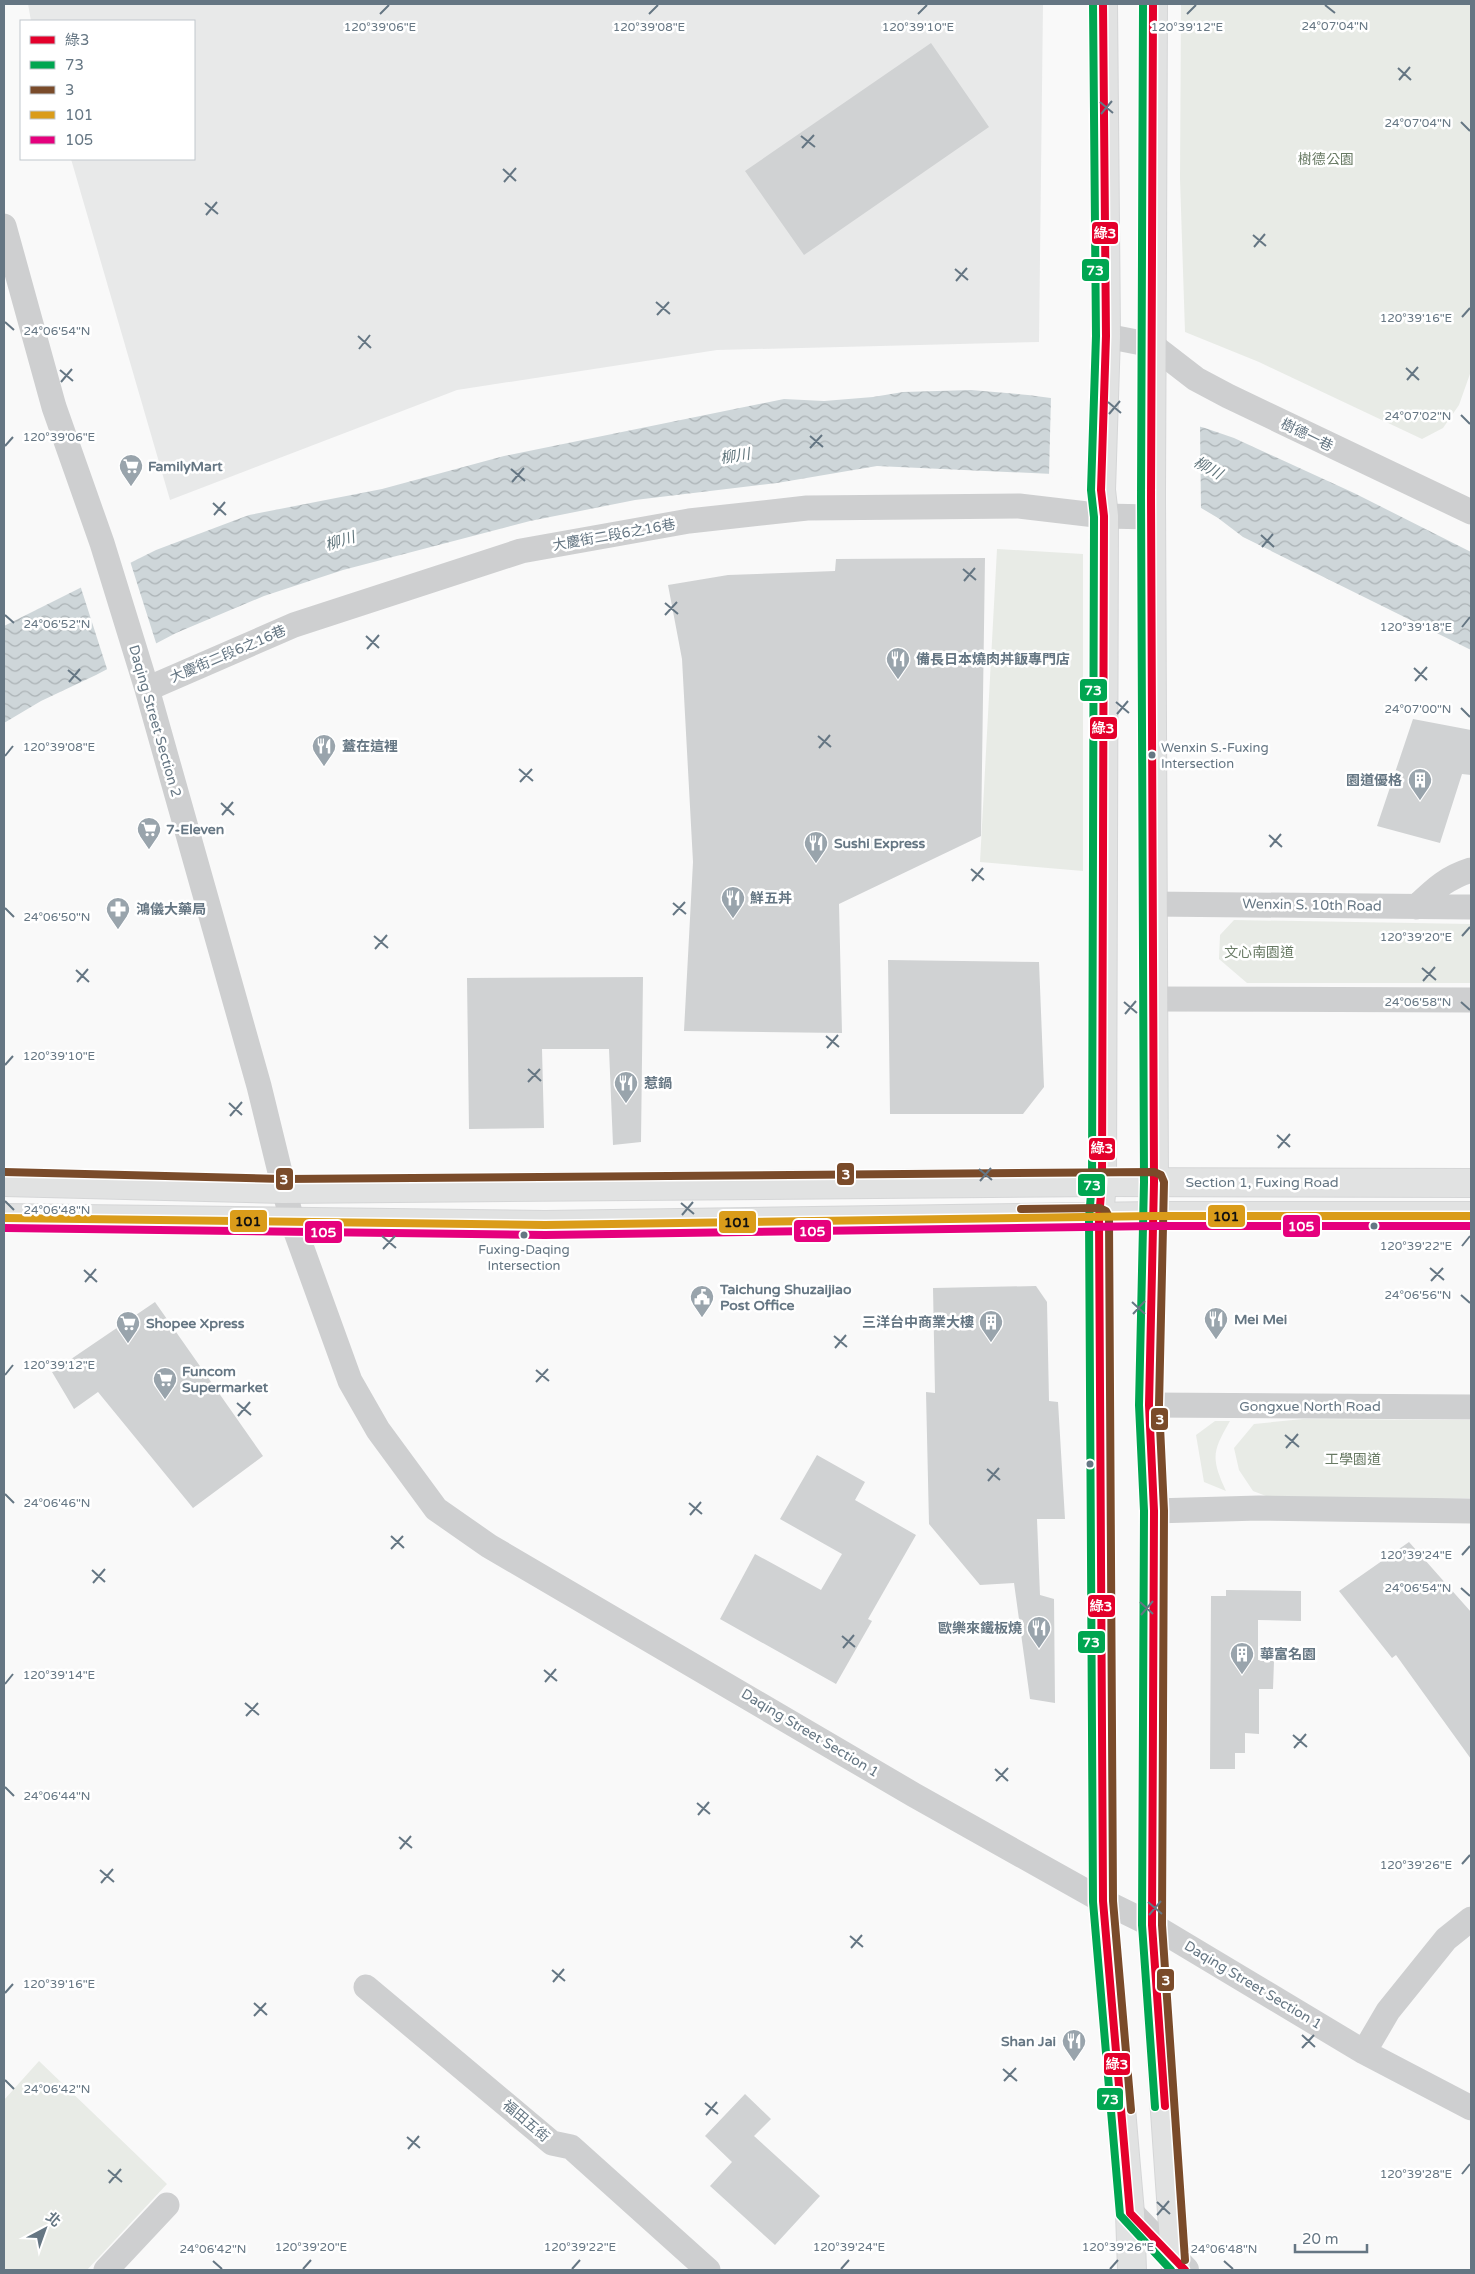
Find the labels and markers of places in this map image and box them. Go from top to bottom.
supermarket icon: FamilyMart [118,453,144,487]
place label: FamilyMart [148,458,223,475]
restaurant icon: 備長日本燒肉丼飯專門店 [885,646,911,680]
place label: 備長日本燒肉丼飯專門店 [916,651,1070,668]
restaurant icon: 蓋在這裡 [311,733,337,767]
place label: 蓋在這裡 [342,738,398,755]
place label: Wenxin S.-Fuxing Intersection [1161,740,1269,772]
marker: Wenxin S.-Fuxing Intersection [1147,750,1157,760]
building icon: 園道優格 [1407,767,1433,801]
place label: 園道優格 [1346,772,1402,789]
supermarket icon: 7-Eleven [136,816,162,850]
place label: 7-Eleven [166,821,224,838]
restaurant icon: Sushi Express [803,830,829,864]
place label: Sushi Express [834,835,926,852]
restaurant icon: 鮮五丼 [720,885,746,919]
place label: 鮮五丼 [750,890,792,907]
pharmacy icon: 鴻儀大藥局 [105,896,131,930]
place label: 鴻儀大藥局 [136,901,206,918]
restaurant icon: 惹鍋 [613,1070,639,1104]
place label: 惹鍋 [644,1075,672,1092]
unlabelled marker [1369,1221,1379,1231]
marker: Fuxing-Daqing Intersection [519,1230,529,1240]
place label: Fuxing-Daqing Intersection [478,1242,570,1274]
place label: Taichung Shuzaijiao Post Office [719,1281,852,1314]
public building icon: Taichung Shuzaijiao Post Office [689,1284,715,1318]
restaurant icon: Mei Mei [1203,1306,1229,1340]
building icon: 三洋台中商業大樓 [978,1309,1004,1343]
supermarket icon: Shopee Xpress [115,1310,141,1344]
place label: Mei Mei [1234,1311,1287,1328]
place label: 三洋台中商業大樓 [862,1314,974,1331]
place label: Shopee Xpress [146,1315,245,1332]
place label: Funcom Supermarket [182,1363,269,1396]
supermarket icon: Funcom Supermarket [152,1366,178,1400]
unlabelled marker [1085,1459,1095,1469]
restaurant icon: 歐樂來鐵板燒 [1026,1615,1052,1649]
place label: 歐樂來鐵板燒 [938,1620,1022,1637]
building icon: 華富名園 [1229,1641,1255,1675]
place label: 華富名園 [1260,1646,1316,1663]
restaurant icon: Shan Jai [1061,2028,1087,2062]
place label: Shan Jai [1001,2033,1056,2050]

